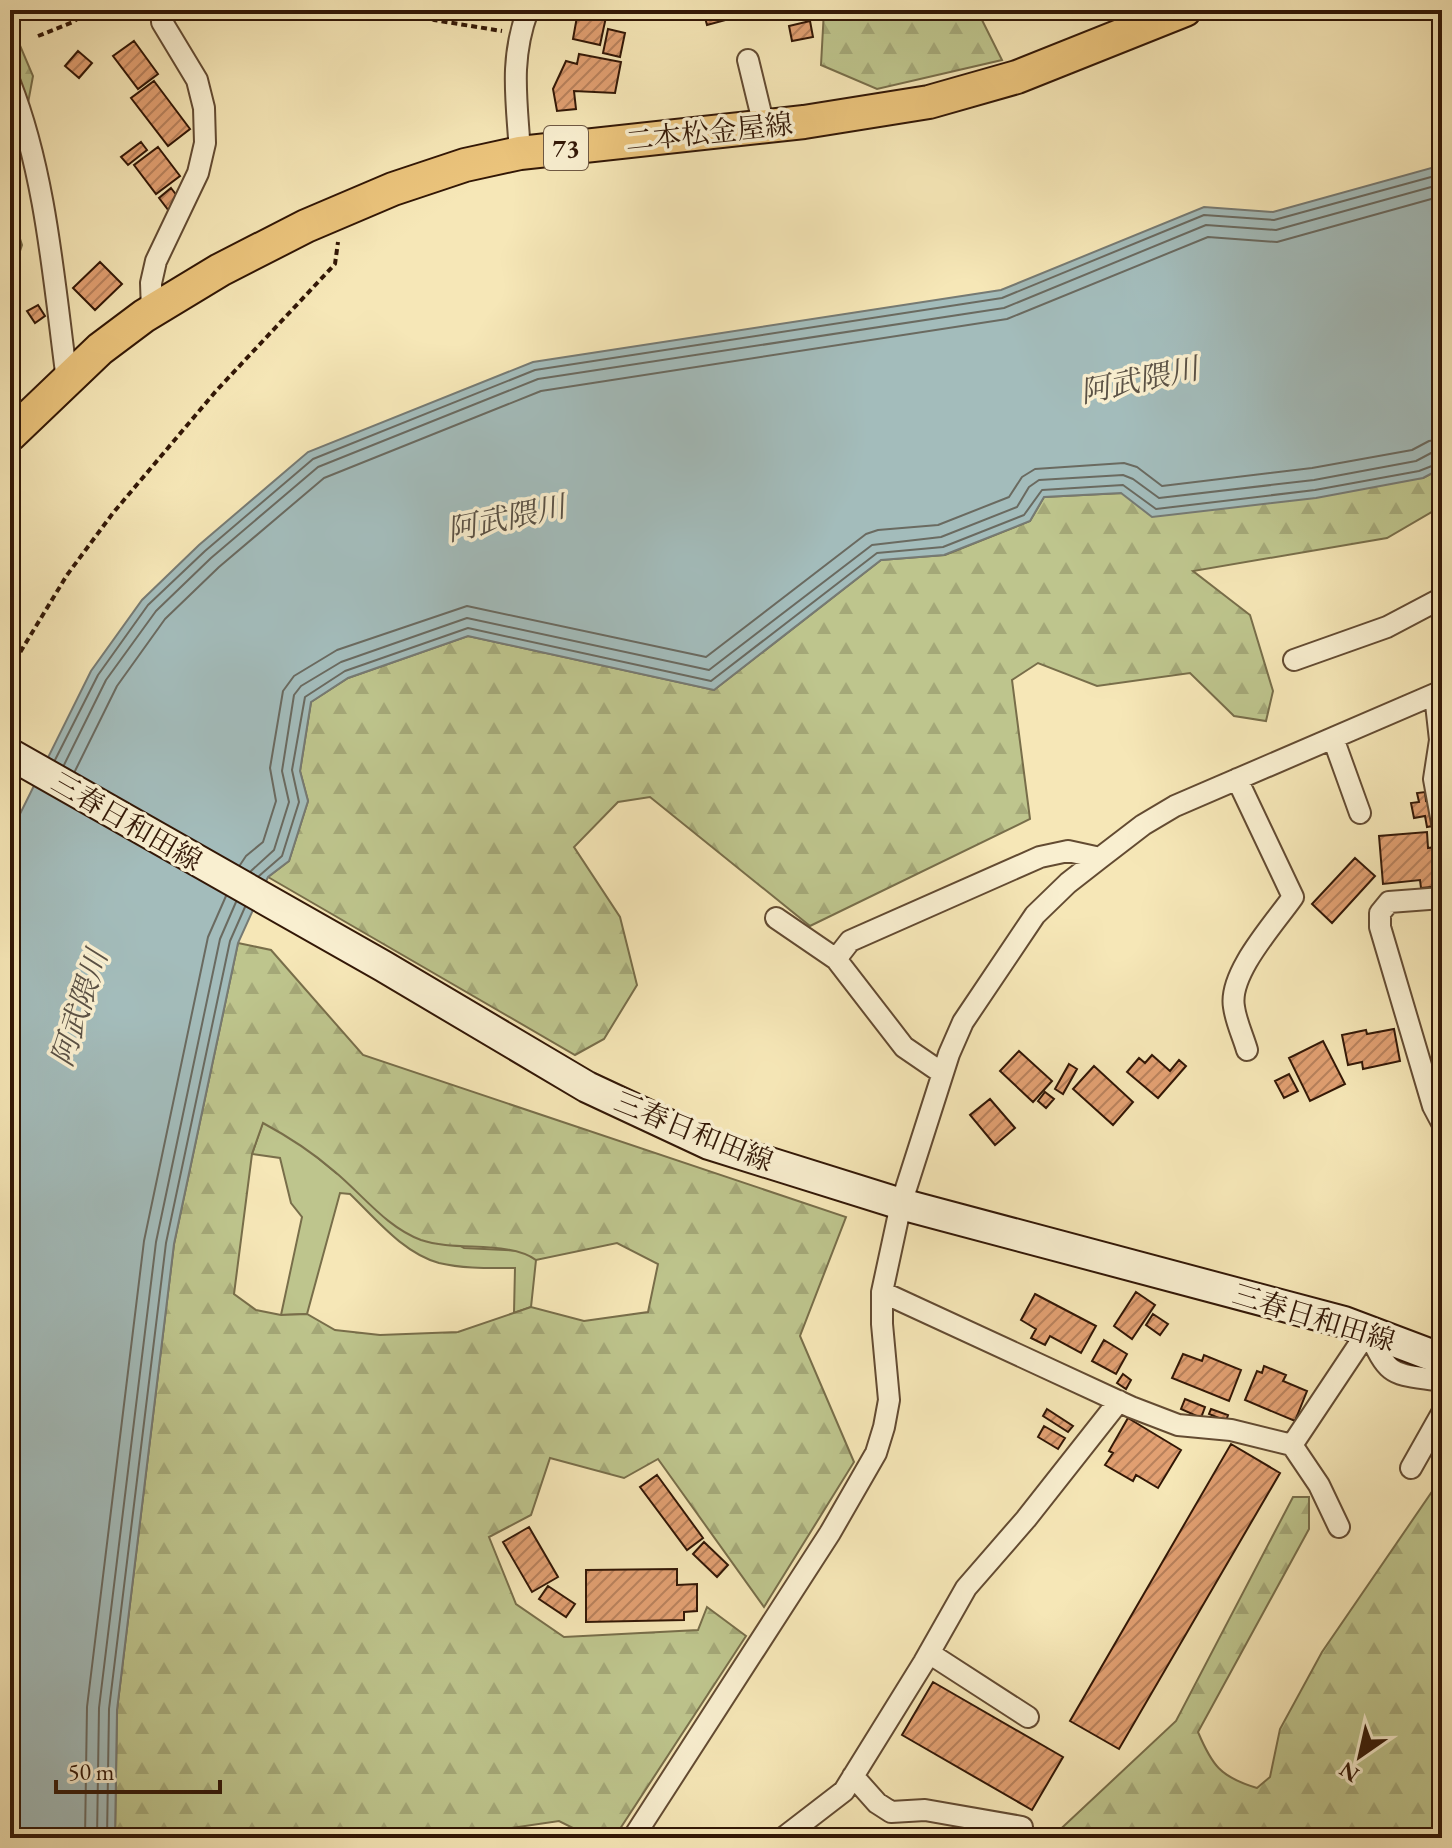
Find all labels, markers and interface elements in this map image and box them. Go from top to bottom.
street label: 二本松金屋線 [624,105,794,159]
road number: 73 [544,126,588,170]
water label: 阿武隈川 [1076,348,1205,412]
water label: 阿武隈川 [443,486,572,550]
street label: 三春日和田線 [45,763,209,879]
water label: 阿武隈川 [42,942,117,1071]
street label: 三春日和田線 [609,1083,779,1179]
street label: 三春日和田線 [1228,1275,1400,1359]
north arrow [1320,1716,1400,1796]
scale bar [56,1744,220,1794]
text: N [1333,1755,1365,1789]
text: 50 m [68,1756,115,1787]

